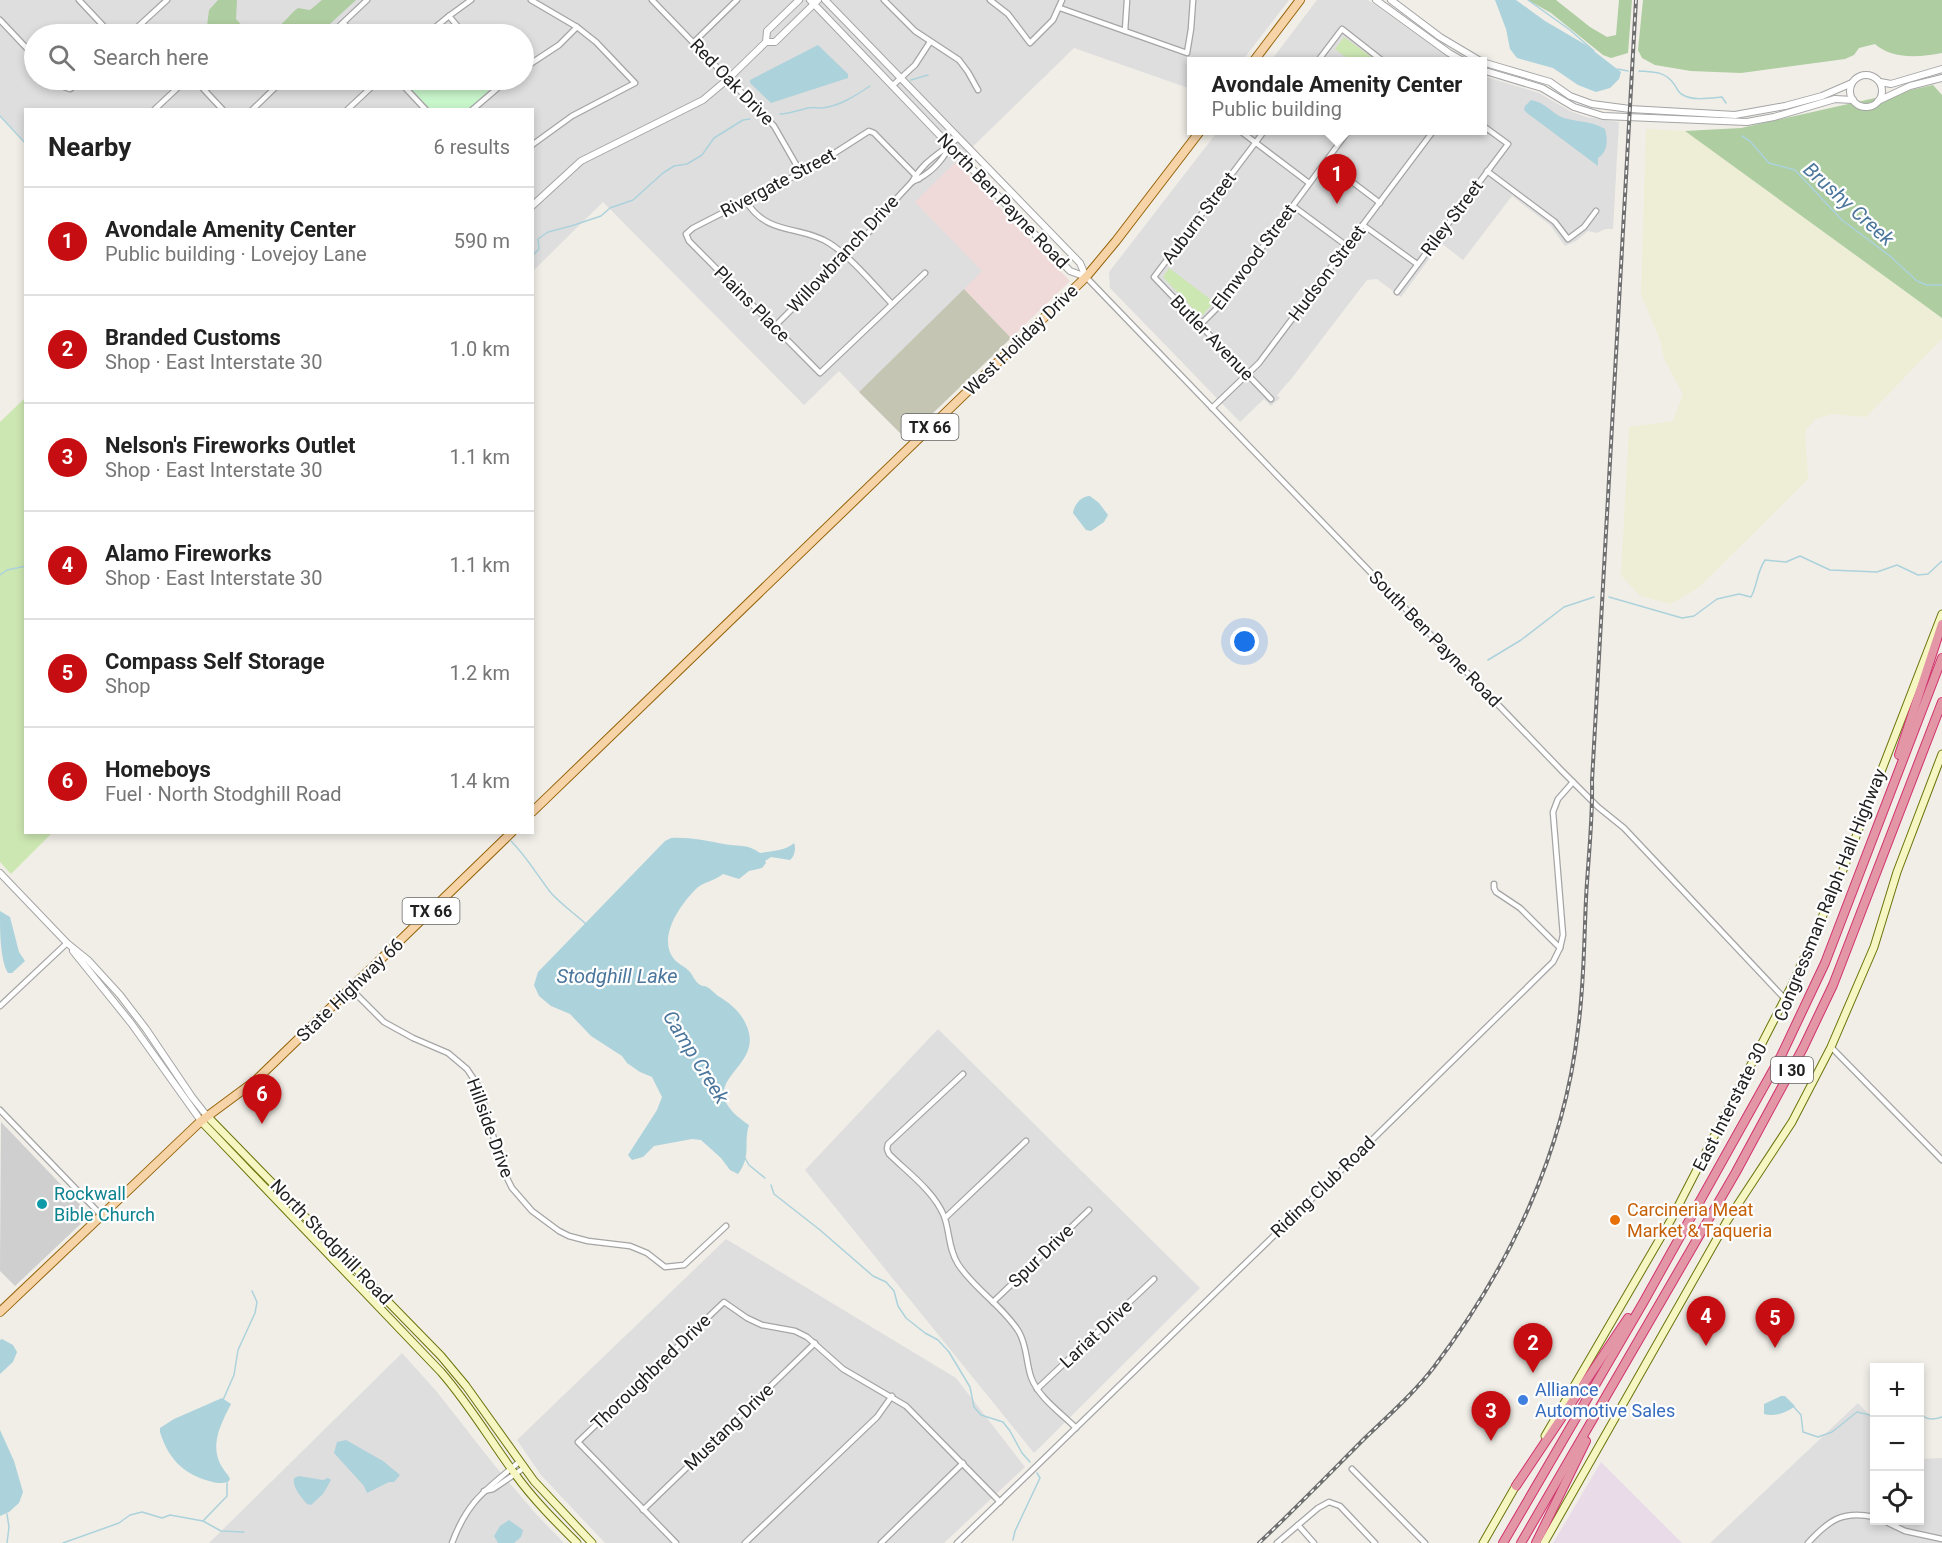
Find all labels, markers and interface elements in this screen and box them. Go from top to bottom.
search box [24,24,534,90]
street label: Red Oak Drive [686,34,779,129]
icon: search [45,41,78,74]
text: Search here [93,45,209,70]
popup [1187,57,1487,135]
text: Avondale Amenity Center [1212,72,1462,97]
text: Public building [1212,97,1342,121]
street label: North Ben Payne Road [933,129,1073,273]
text: Nearby [48,132,131,162]
text: 6 results [434,135,510,159]
street label: Rivergate Street [717,143,839,222]
pin: 1 [1318,154,1356,204]
water label: Brushy Creek [1799,157,1900,252]
street label: Auburn Street [1157,168,1240,268]
street label: Riley Street [1416,175,1487,260]
street label: Willowbranch Drive [783,191,902,317]
street label: Elmwood Street [1207,200,1300,314]
text: Avondale Amenity Center [105,217,356,242]
street label: Hudson Street [1284,221,1369,325]
text: 1 [62,229,73,253]
text: 590 m [454,229,510,253]
text: Public building · Lovejoy Lane [105,242,367,266]
street label: Plains Place [710,262,794,346]
street label: West Holiday Drive [959,280,1082,399]
street label: Butler Avenue [1166,291,1258,385]
text: Branded Customs [105,325,281,350]
text: 2 [62,337,73,361]
text: 1.0 km [450,337,510,361]
text: Shop · East Interstate 30 [105,350,323,374]
road number: TX 66 [902,414,958,440]
text: Nelson's Fireworks Outlet [105,433,356,458]
text: 3 [62,445,73,469]
text: 1.1 km [450,445,510,469]
text: Shop · East Interstate 30 [105,458,323,482]
text: Alamo Fireworks [105,541,272,566]
text: 4 [62,553,73,577]
text: 1.1 km [450,553,510,577]
text: Shop · East Interstate 30 [105,566,323,590]
street label: South Ben Payne Road [1365,566,1506,711]
your location [1230,627,1259,656]
text: Compass Self Storage [105,649,325,674]
text: 5 [62,661,73,685]
text: 1.2 km [450,661,510,685]
text: Shop [105,674,151,698]
text: Homeboys [105,757,211,782]
street label: Congressman Ralph Hall Highway [1769,765,1890,1024]
text: 6 [62,769,73,793]
text: 1.4 km [450,769,510,793]
text: Fuel · North Stodghill Road [105,782,342,806]
road number: TX 66 [402,898,460,924]
street label: State Highway 66 [292,933,407,1046]
water label: Stodghill Lake [556,964,678,988]
water label: Camp Creek [658,1006,735,1109]
street label: East Interstate 30 [1688,1039,1771,1174]
road number: I 30 [1771,1057,1813,1083]
pin: 6 [242,1074,282,1124]
street label: Hillside Drive [463,1075,518,1180]
street label: Riding Club Road [1266,1132,1379,1242]
street label: North Stodghill Road [266,1175,396,1309]
place label: Rockwall Bible Church [54,1183,155,1225]
marker: Rockwall Bible Church [35,1197,49,1211]
place label: Carcineria Meat Market & Taqueria [1627,1199,1772,1241]
marker: Carcineria Meat Market & Taqueria [1608,1213,1622,1227]
street label: Spur Drive [1004,1220,1077,1292]
street label: Lariat Drive [1055,1295,1136,1372]
pin: 4 [1686,1296,1726,1346]
pin: 5 [1756,1298,1794,1348]
street label: Thoroughbred Drive [587,1309,715,1434]
pin: 2 [1514,1324,1552,1373]
map controls [1870,1363,1924,1525]
button: + [1870,1363,1924,1417]
street label: Mustang Drive [680,1379,778,1474]
place label: Alliance Automotive Sales [1535,1379,1675,1421]
pin: 3 [1472,1392,1510,1441]
marker: Alliance Automotive Sales [1516,1393,1530,1407]
button: − [1870,1417,1924,1471]
button: locate [1870,1471,1924,1525]

